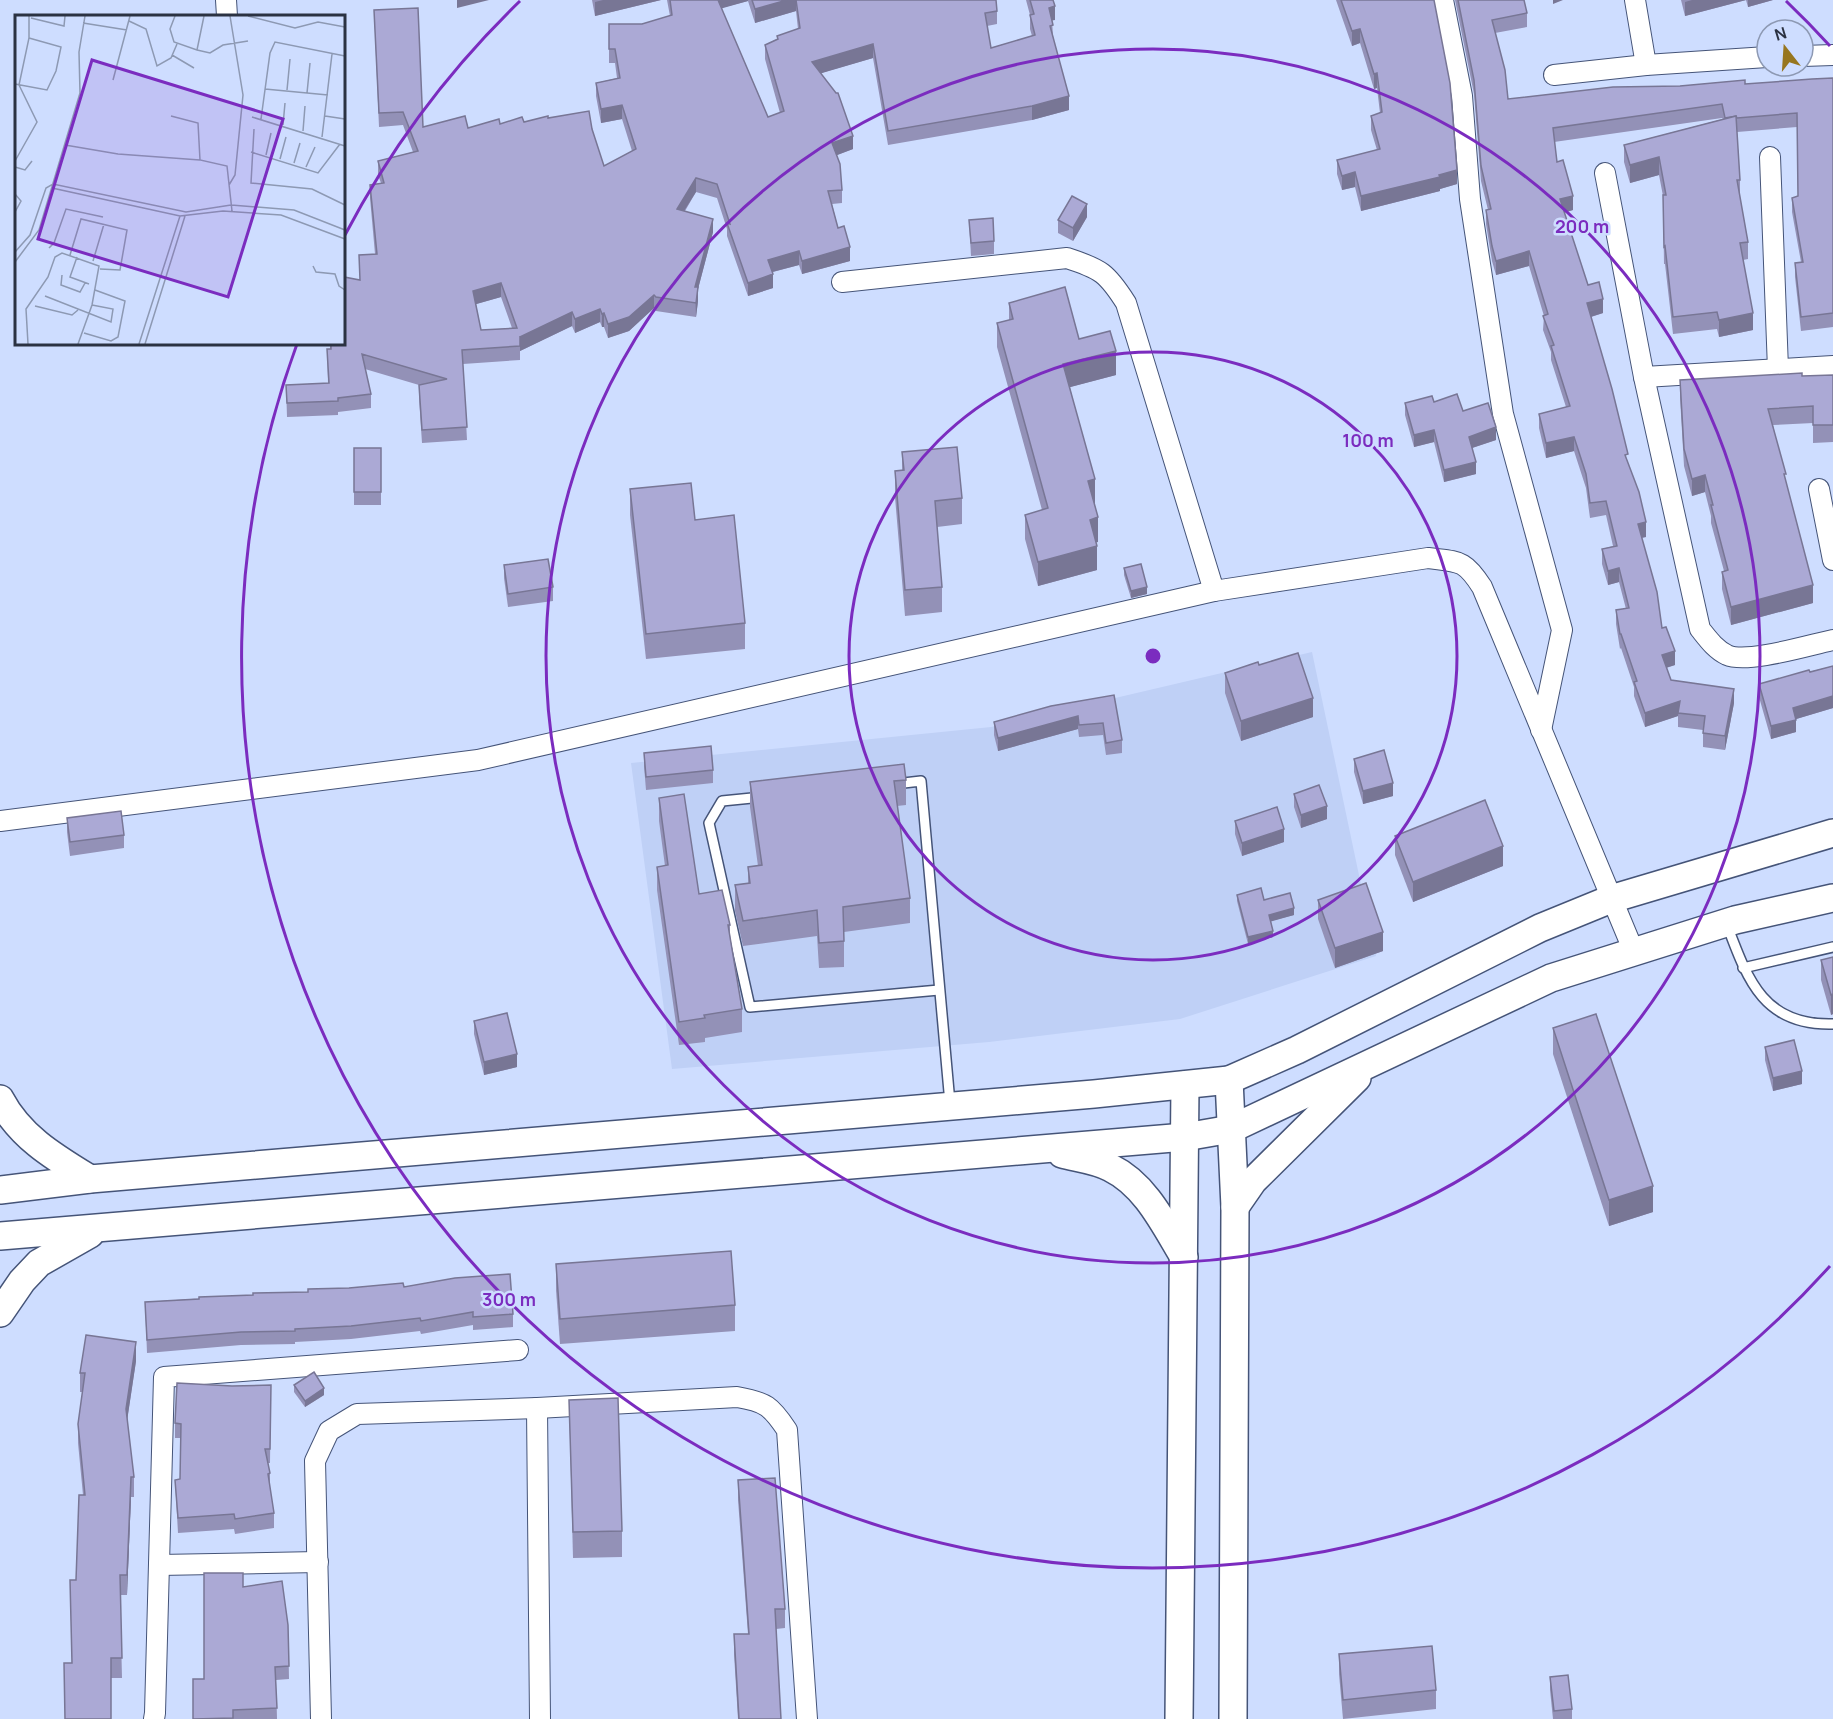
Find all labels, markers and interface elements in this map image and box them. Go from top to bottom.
inset map [15,15,345,345]
north arrow [1755,18,1815,78]
text: N [1772,21,1789,46]
text: 200 m [1555,214,1609,238]
text: 100 m [1342,428,1394,452]
centre of rings [1143,646,1163,666]
text: 300 m [482,1287,536,1311]

